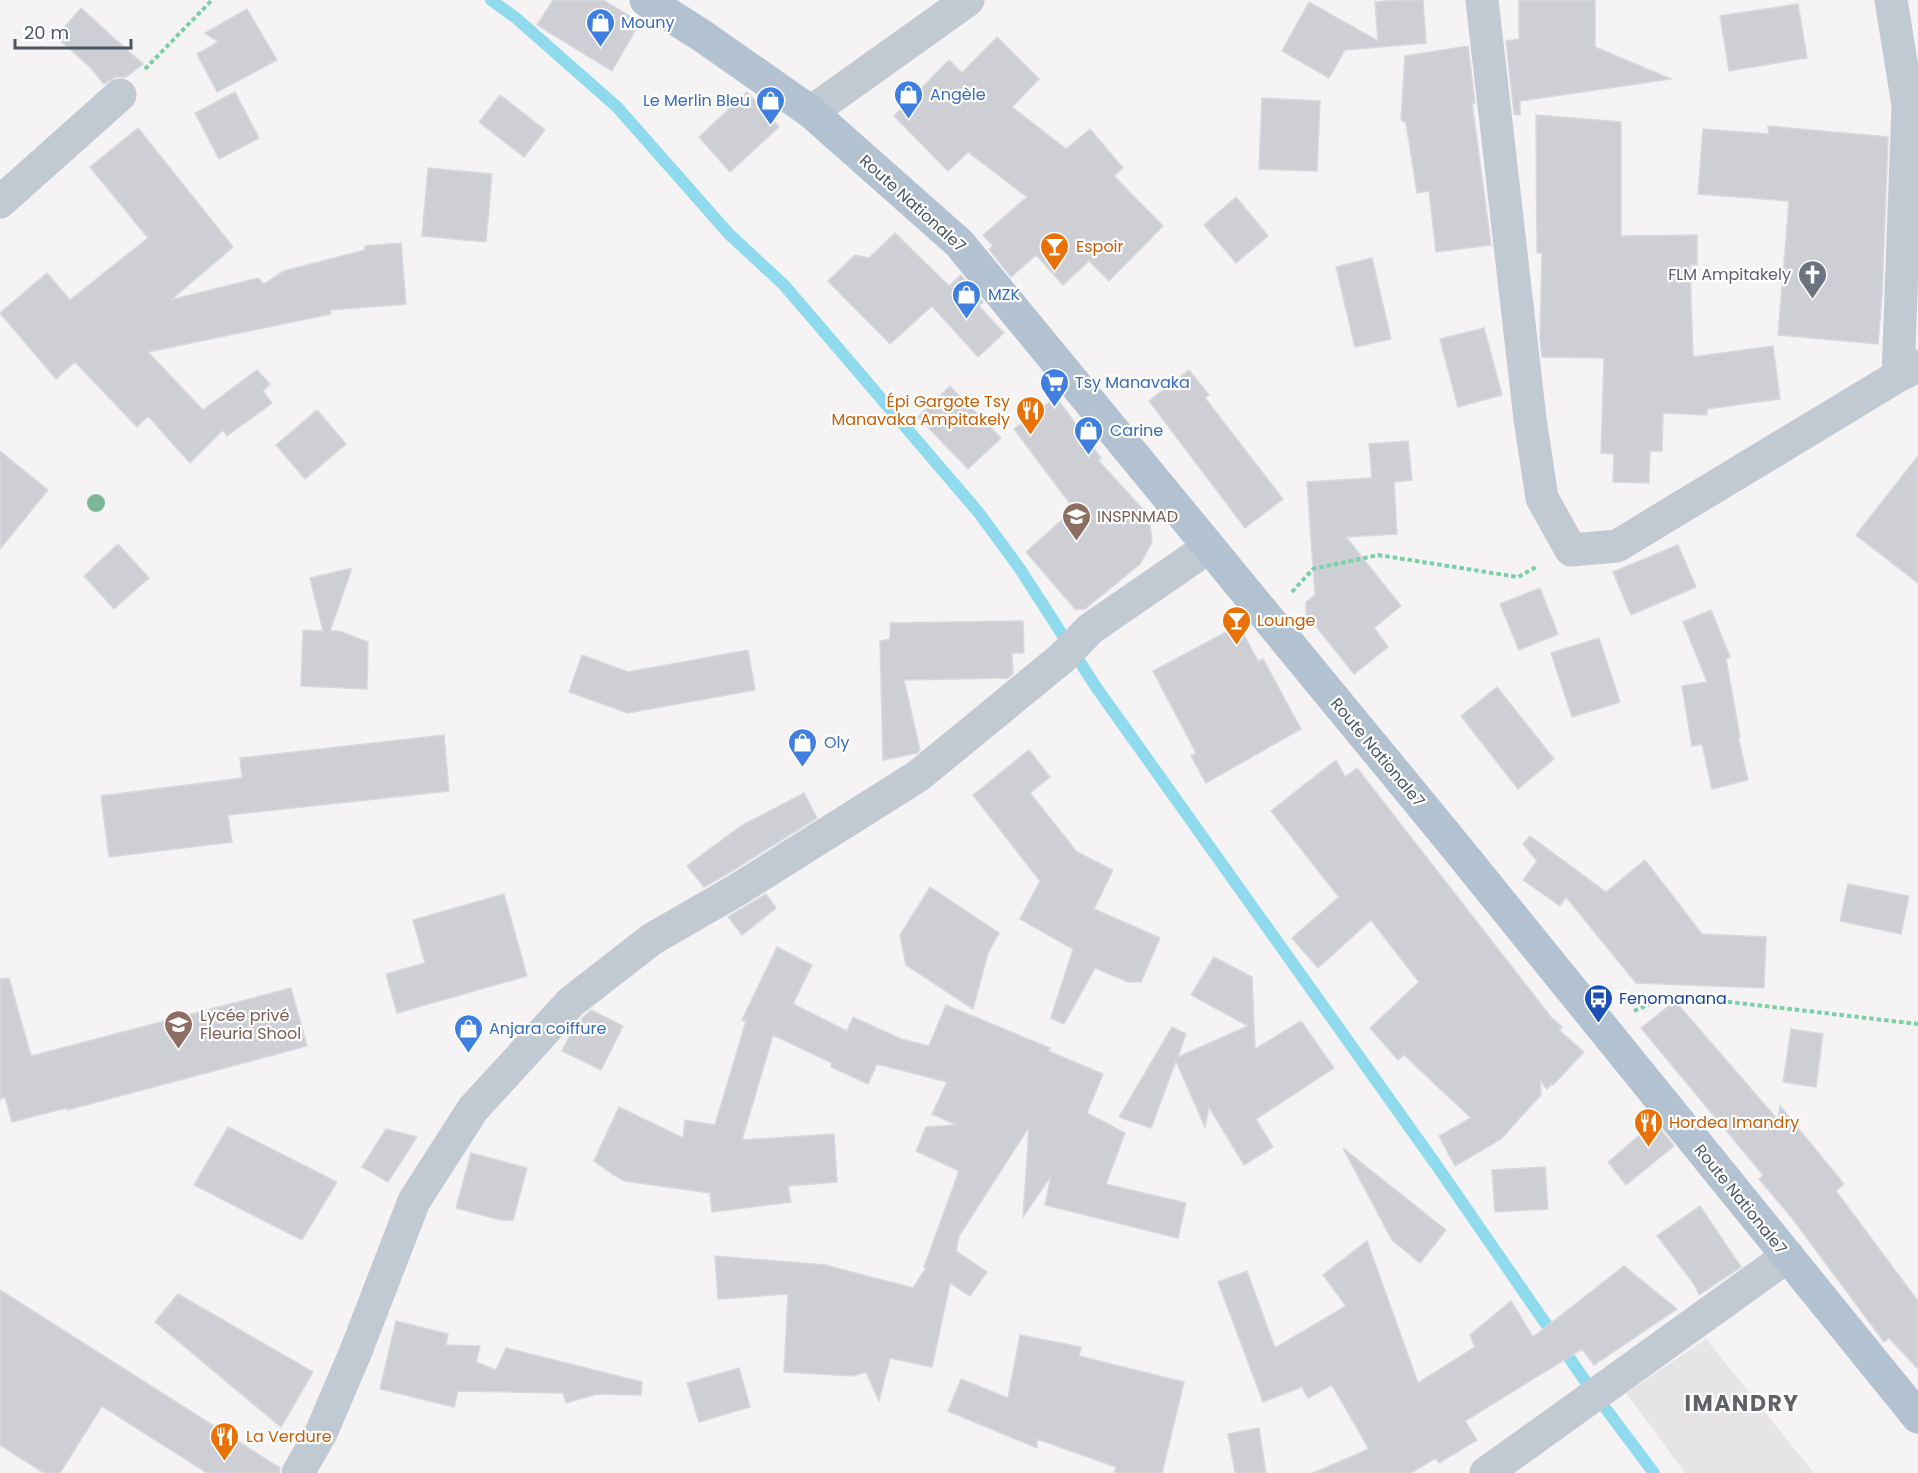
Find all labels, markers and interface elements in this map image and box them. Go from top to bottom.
shop icon: Mouny [584,6,616,48]
place label: Mouny [621,11,675,34]
scale bar [15,12,130,50]
text: 20 m [24,20,69,45]
shop icon: Angèle [893,78,925,120]
place label: Angèle [930,83,986,106]
shop icon: Le Merlin Bleu [755,84,787,126]
place label: Le Merlin Bleu [643,89,750,112]
street label: Route Nationale7 [854,149,971,258]
bar icon: Espoir [1039,230,1071,272]
place label: Espoir [1076,235,1124,258]
church icon: FLM Ampitakely [1796,258,1828,300]
place label: FLM Ampitakely [1668,263,1791,286]
shop icon: MZK [951,278,983,320]
place label: MZK [988,283,1020,306]
supermarket icon: Tsy Manavaka [1038,366,1070,408]
place label: Tsy Manavaka [1075,371,1190,394]
place label: Épi Gargote Tsy Manavaka Ampitakely [831,390,1010,431]
restaurant icon: Épi Gargote Tsy Manavaka Ampitakely [1015,394,1047,436]
shop icon: Carine [1073,414,1105,456]
place label: Carine [1110,419,1163,442]
school or university icon: INSPNMAD [1060,500,1092,542]
place label: INSPNMAD [1097,505,1178,528]
bar icon: Lounge [1220,604,1252,646]
place label: Lounge [1257,609,1315,632]
street label: Route Nationale7 [1325,693,1430,812]
shop icon: Oly [787,726,819,768]
place label: Oly [824,731,850,754]
bus stop icon: Fenomanana [1582,982,1614,1024]
place label: Fenomanana [1619,987,1727,1010]
place label: Lycée privé Fleuria Shool [200,1004,301,1045]
school or university icon: Lycée privé Fleuria Shool [163,1008,195,1050]
shop icon: Anjara coiffure [452,1012,484,1054]
place label: Anjara coiffure [489,1017,606,1040]
restaurant icon: Hordea Imandry [1632,1106,1664,1148]
place label: Hordea Imandry [1669,1111,1799,1134]
street label: Route Nationale7 [1689,1139,1792,1260]
district label: IMANDRY [1684,1388,1800,1419]
restaurant icon: La Verdure [209,1420,241,1462]
place label: La Verdure [246,1425,332,1448]

